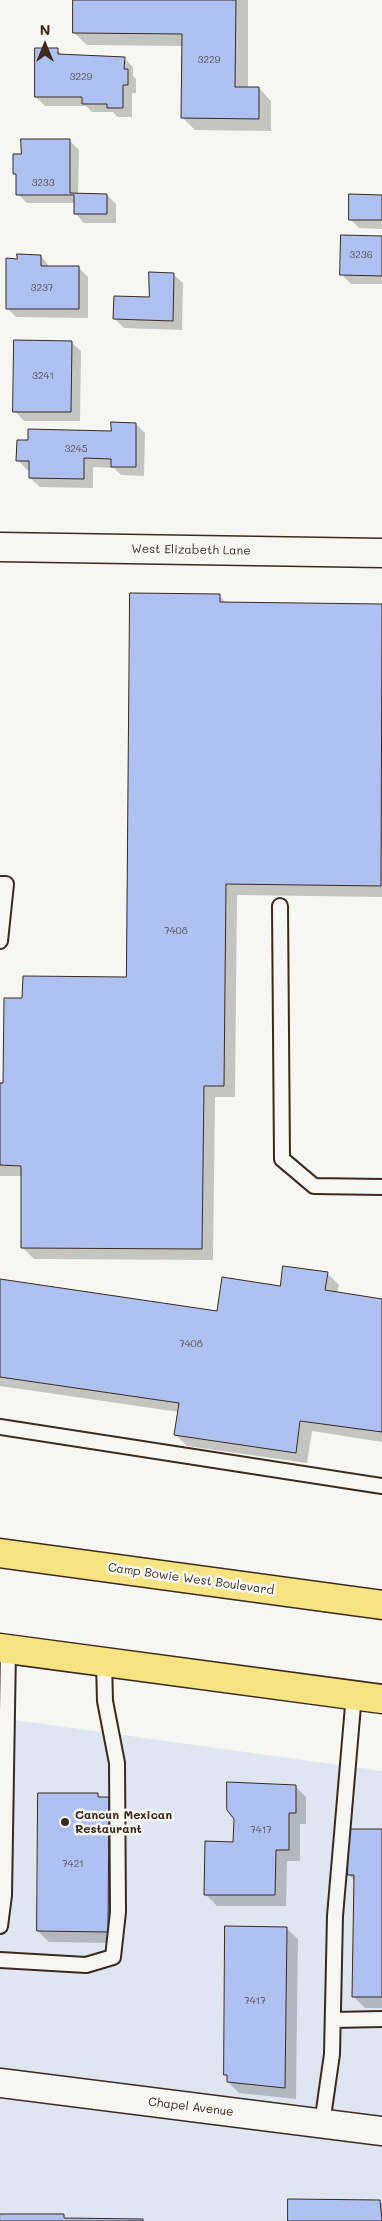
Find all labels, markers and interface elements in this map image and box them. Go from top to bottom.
north arrow [20,20,70,70]
text: N [40,20,50,39]
house number: 3229 [198,54,220,66]
house number: 3229 [70,71,92,83]
house number: 3233 [31,177,55,189]
house number: 3236 [349,249,373,261]
house number: 3237 [31,282,53,294]
house number: 3241 [32,370,54,382]
house number: 3245 [64,443,88,455]
street label: West Elizabeth Lane [131,542,251,558]
house number: 7408 [164,925,188,937]
house number: 7408 [179,1338,203,1350]
street label: Camp Bowie West Boulevard [107,1560,275,1598]
place label: Cancun Mexican Restaurant [75,1808,172,1836]
marker: Cancun Mexican Restaurant [59,1816,71,1828]
house number: 7417 [250,1824,272,1836]
house number: 7421 [62,1858,84,1870]
house number: 7417 [244,1995,266,2007]
street label: Chapel Avenue [147,2095,235,2119]

